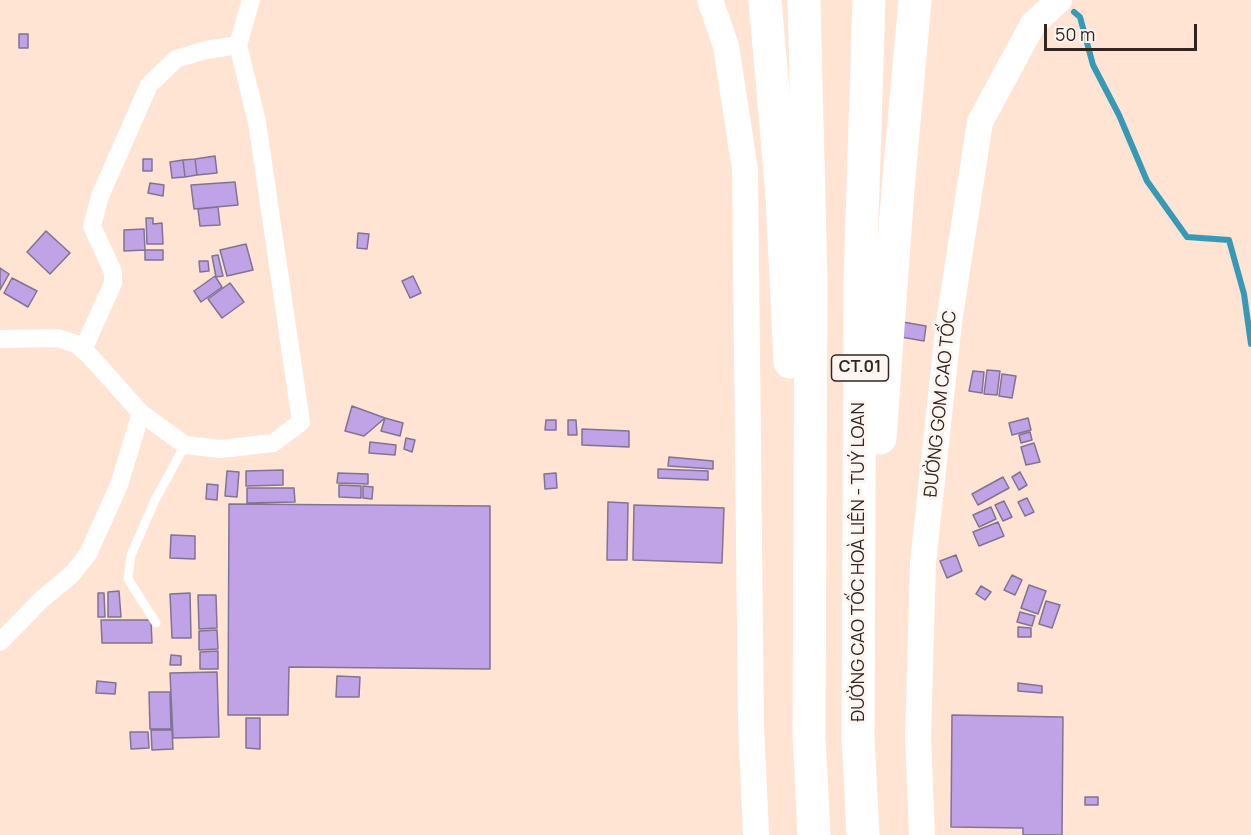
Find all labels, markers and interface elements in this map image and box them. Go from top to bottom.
scale bar [1047,12,1200,50]
text: 50 m [1055,22,1095,46]
street label: ĐƯỜNG GOM CAO TỐC [920,310,962,498]
road number: CT.01 [832,355,888,381]
street label: ĐƯỜNG CAO TỐC HOÀ LIÊN - TUÝ LOAN [848,402,870,722]

